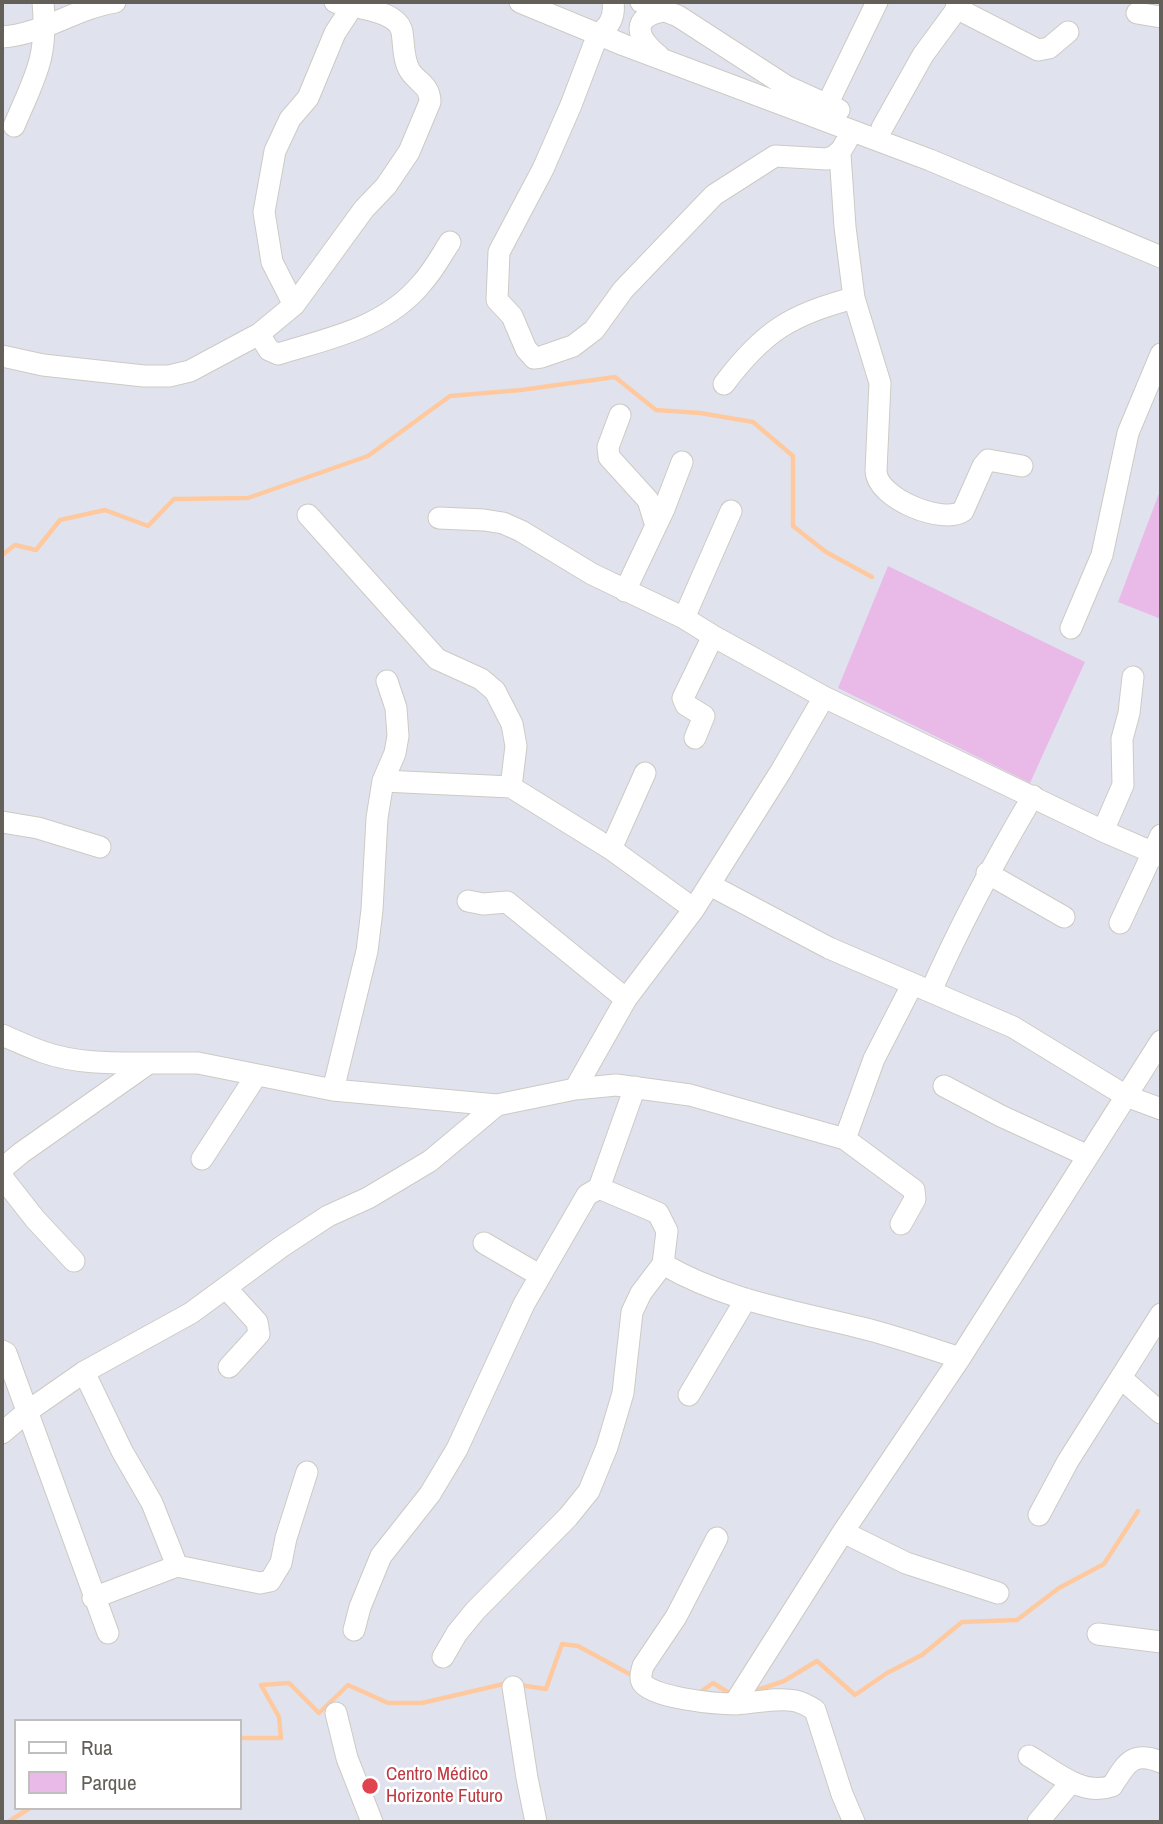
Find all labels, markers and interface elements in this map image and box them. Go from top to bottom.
legend [14,1719,242,1810]
text: Rua [81,1733,113,1762]
place label: Centro Médico Horizonte Futuro [386,1764,503,1808]
text: Parque [81,1768,137,1797]
marker: Centro Médico Horizonte Futuro [360,1776,380,1796]

